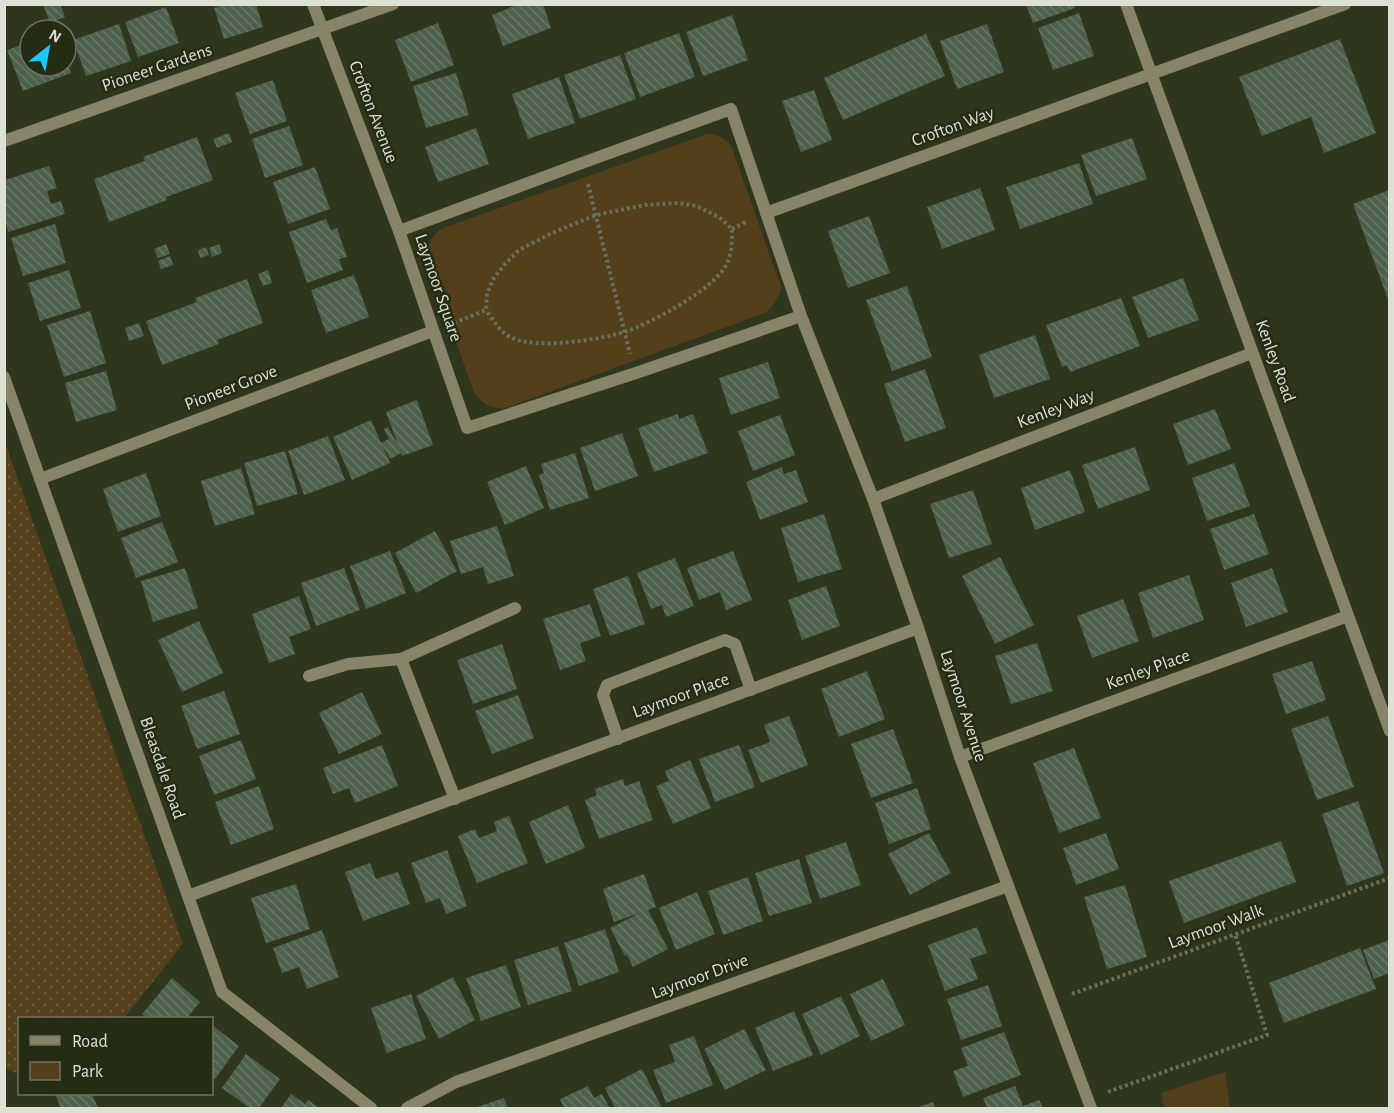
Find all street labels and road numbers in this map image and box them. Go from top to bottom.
street label: Pioneer Gardens [100,41,214,95]
street label: Crofton Avenue [345,58,401,166]
street label: Crofton Way [909,104,997,150]
street label: Laymoor Square [411,232,465,344]
street label: Kenley Road [1252,317,1298,405]
street label: Pioneer Grove [182,362,280,414]
street label: Kenley Way [1015,386,1097,432]
street label: Kenley Place [1104,647,1192,693]
street label: Laymoor Avenue [936,648,990,764]
street label: Laymoor Place [630,670,732,722]
street label: Bleasdale Road [136,715,188,821]
street label: Laymoor Walk [1166,901,1267,953]
street label: Laymoor Drive [649,951,751,1003]

